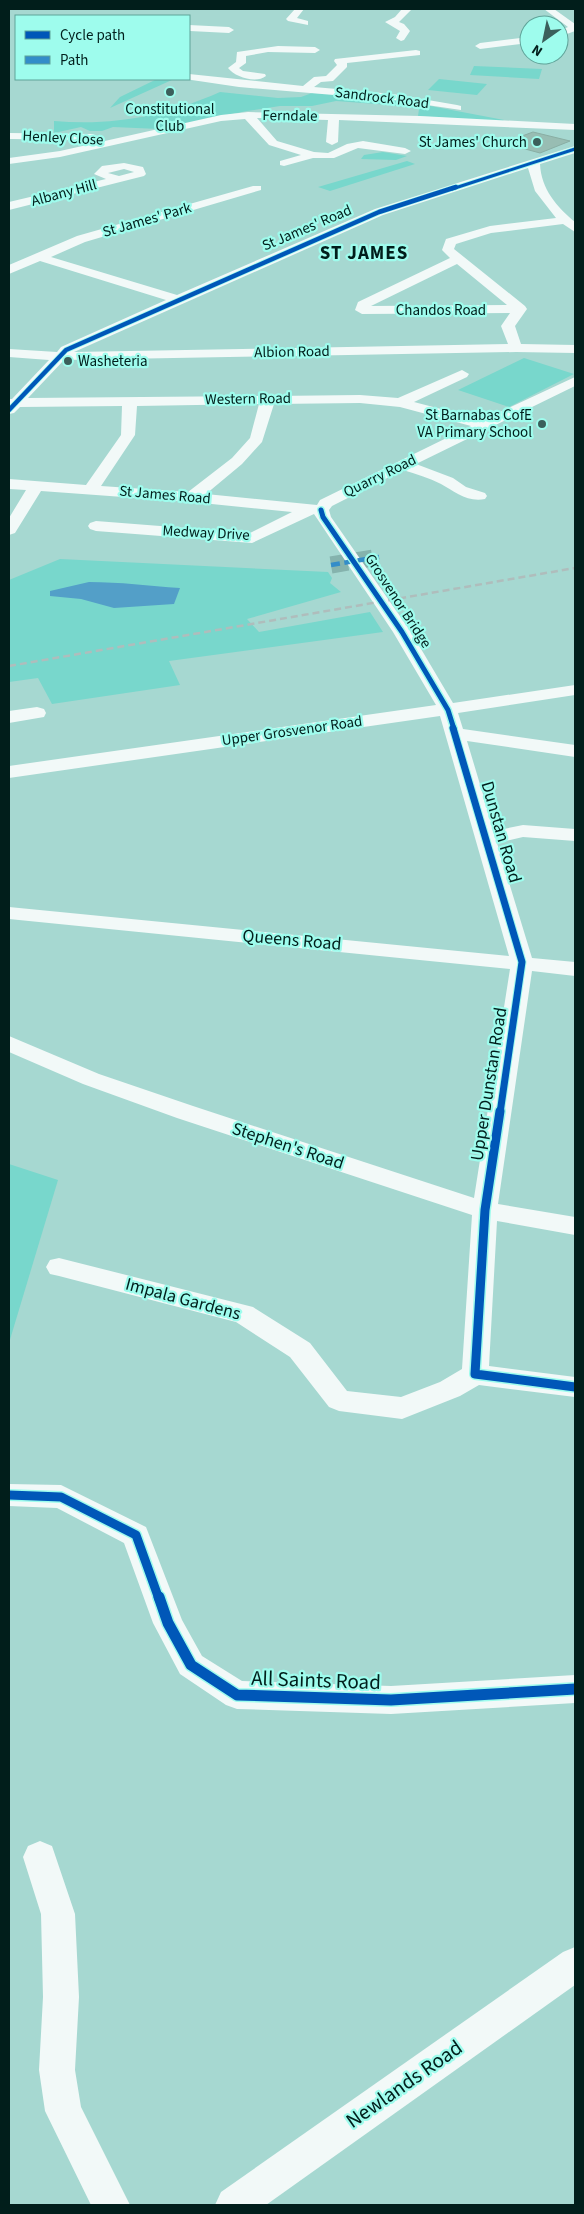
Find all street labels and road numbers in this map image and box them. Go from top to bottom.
street label: Sandrock Road [334,82,430,114]
street label: Ferndale [262,105,318,127]
street label: Henley Close [22,125,104,151]
street label: Albany Hill [29,174,99,212]
street label: St James' Park [100,197,194,243]
street label: St James' Road [259,200,355,256]
street label: Chandos Road [396,300,486,321]
street label: Albion Road [254,341,330,363]
street label: Western Road [205,388,291,410]
street label: Quarry Road [340,449,420,503]
street label: St James Road [118,481,212,509]
street label: Medway Drive [162,520,250,546]
street label: Grosvenor Bridge [360,550,436,652]
street label: Upper Grosvenor Road [220,711,364,751]
street label: Dunstan Road [475,778,527,886]
street label: Queens Road [241,923,343,957]
street label: Upper Dunstan Road [465,1005,513,1163]
street label: Stephen's Road [229,1116,347,1176]
street label: Impala Gardens [123,1272,243,1326]
street label: All Saints Road [251,1663,381,1697]
street label: Newlands Road [340,2033,468,2135]

